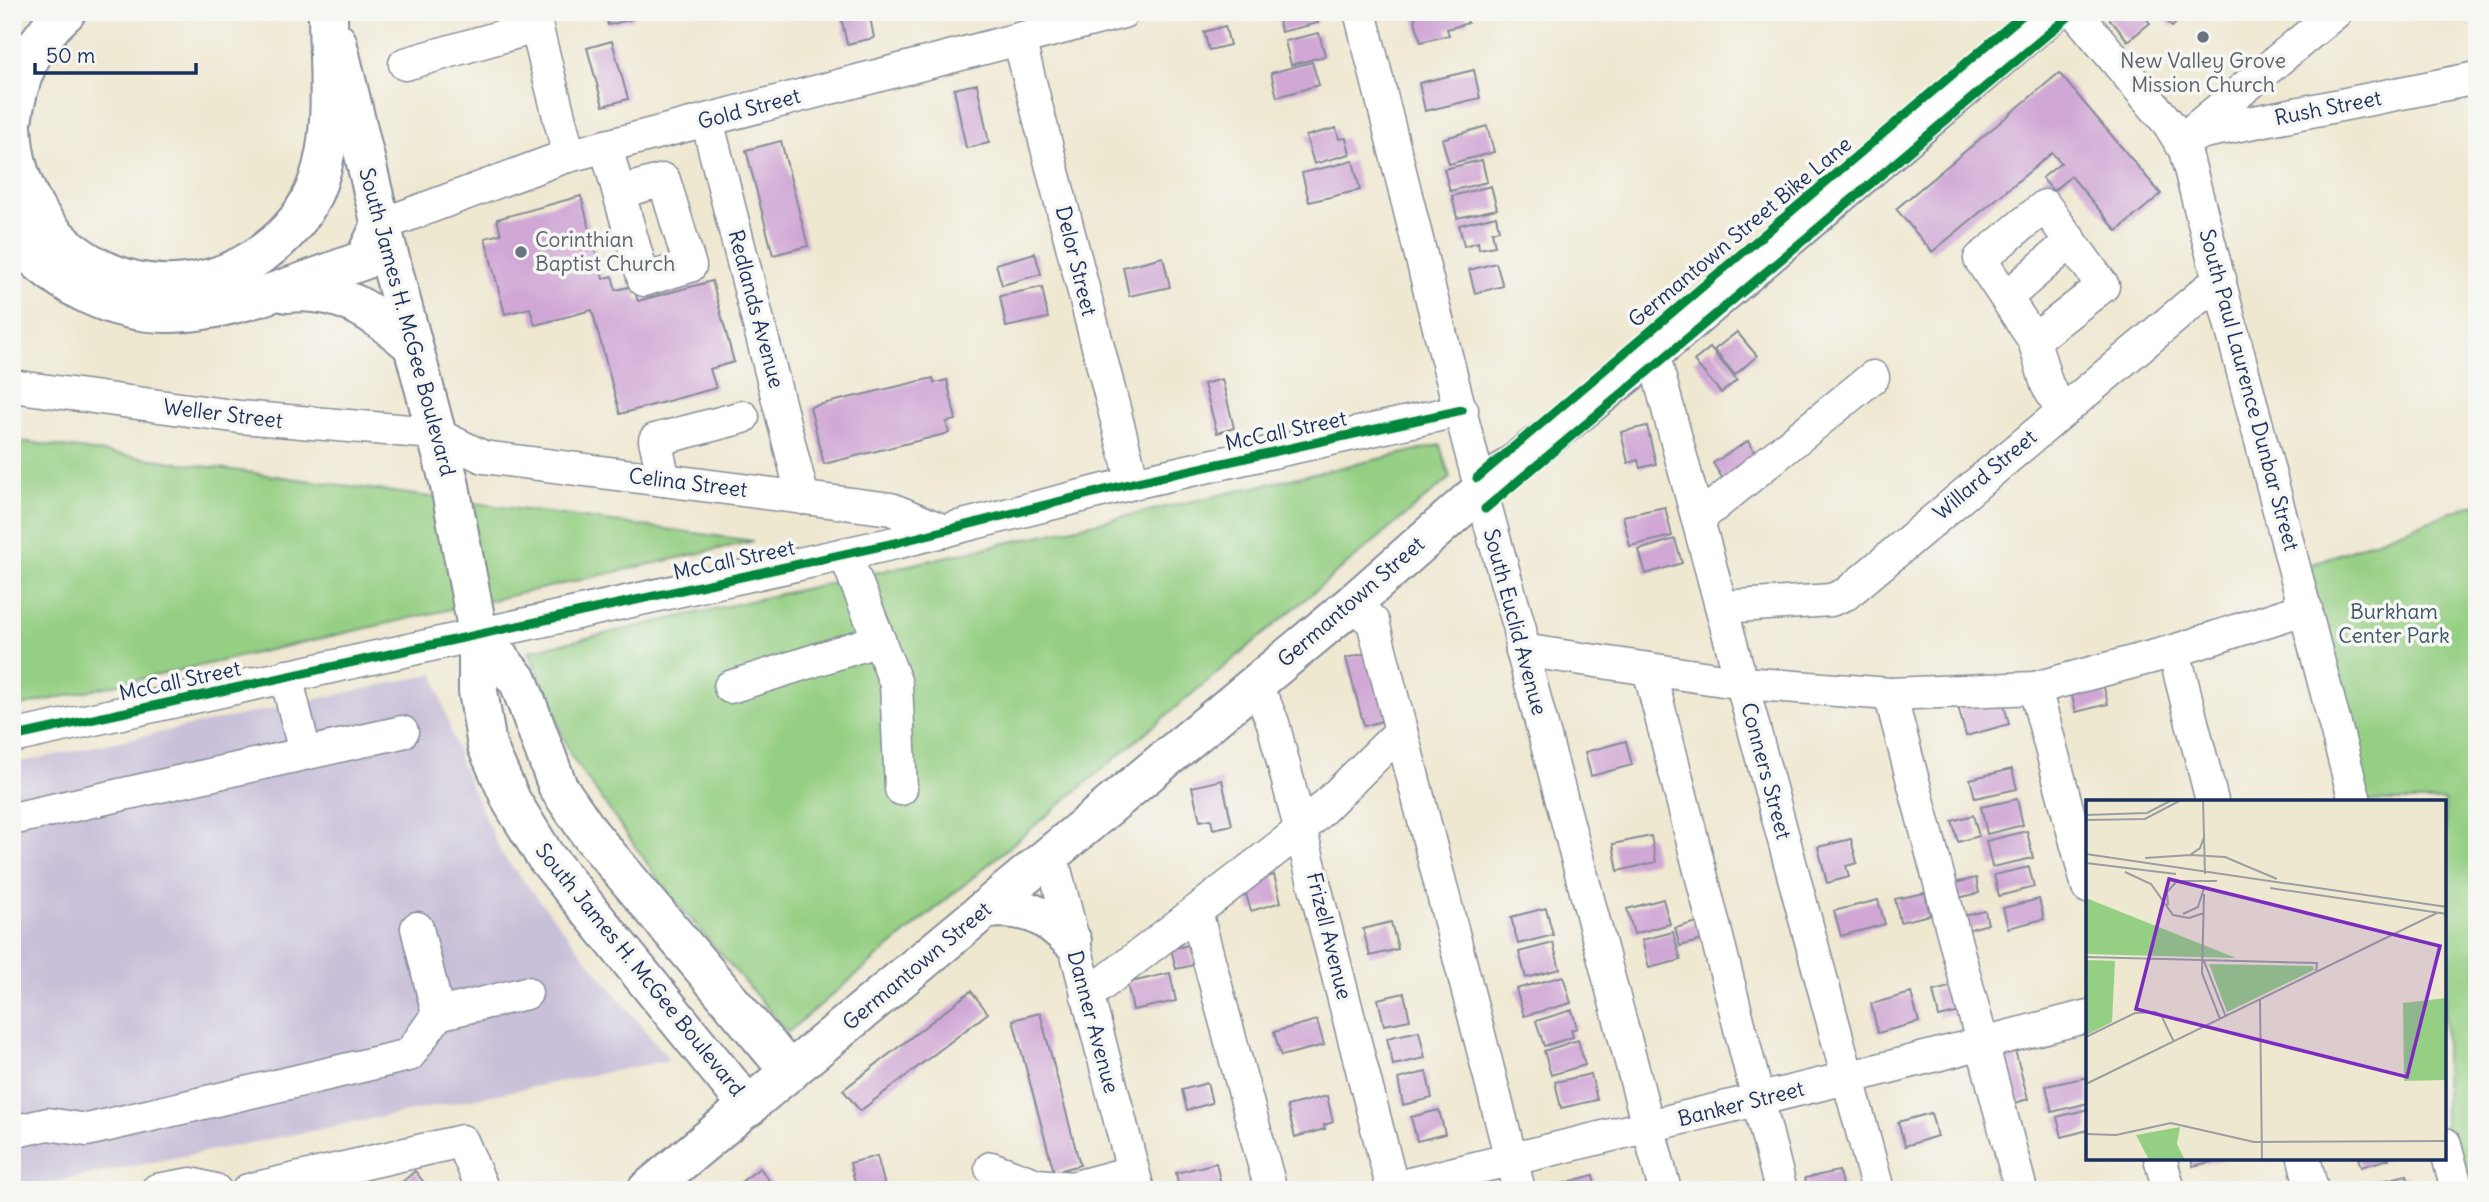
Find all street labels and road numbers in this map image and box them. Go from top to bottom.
street label: Gold Street [695,82,803,135]
street label: Rush Street [2272,84,2384,131]
street label: Germantown Street Bike Lane [1623,130,1857,333]
street label: South James H. McGee Boulevard [353,165,462,479]
street label: Delor Street [1050,203,1103,319]
street label: South Paul Laurence Dunbar Street [2193,226,2305,554]
street label: Redlands Avenue [722,227,791,391]
street label: Weller Street [162,393,284,434]
street label: McCall Street [1223,404,1349,457]
street label: Willard Street [1927,423,2042,526]
street label: Celina Street [627,462,749,503]
street label: South Euclid Avenue [1478,526,1553,718]
street label: Germantown Street [1272,530,1430,673]
street label: McCall Street [671,533,797,586]
street label: McCall Street [117,654,243,707]
street label: Conners Street [1735,700,1798,842]
street label: South James H. McGee Boulevard [530,838,751,1102]
street label: Frizell Avenue [1301,870,1358,1002]
street label: Germantown Street [837,895,997,1036]
street label: Danner Avenue [1061,948,1125,1096]
street label: Banker Street [1675,1075,1807,1132]

